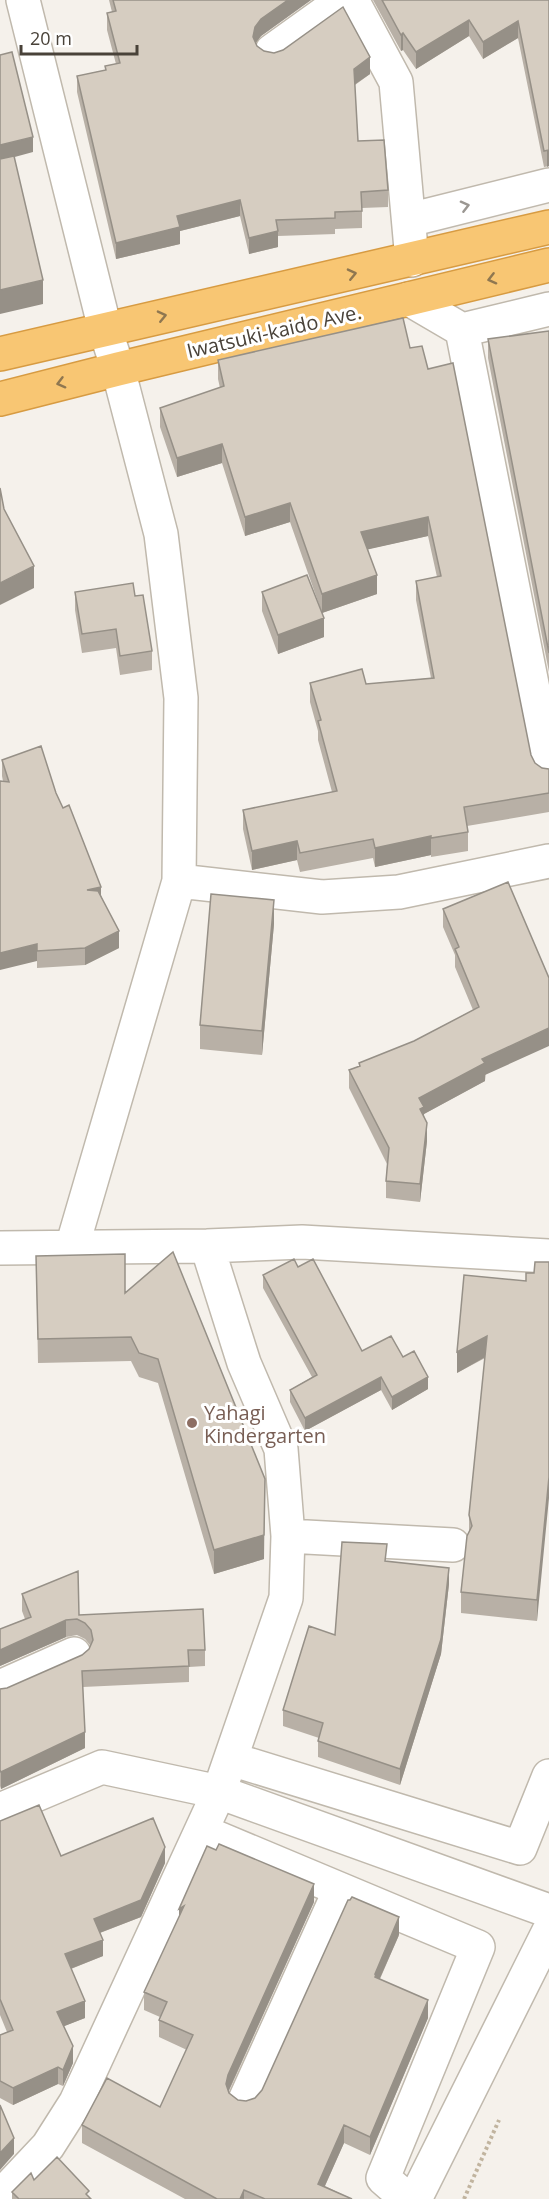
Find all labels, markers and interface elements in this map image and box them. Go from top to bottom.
scale bar [21,18,136,56]
text: 20 m [30,26,72,50]
one-way arrow [460,200,470,213]
one-way arrow [347,268,357,281]
one-way arrow [487,271,497,284]
street label: Iwatsuki-kaido Ave. [184,298,364,364]
one-way arrow [157,311,167,324]
one-way arrow [56,376,66,389]
place label: Yahagi Kindergarten [204,1399,326,1449]
marker: Yahagi Kindergarten [185,1416,199,1430]

